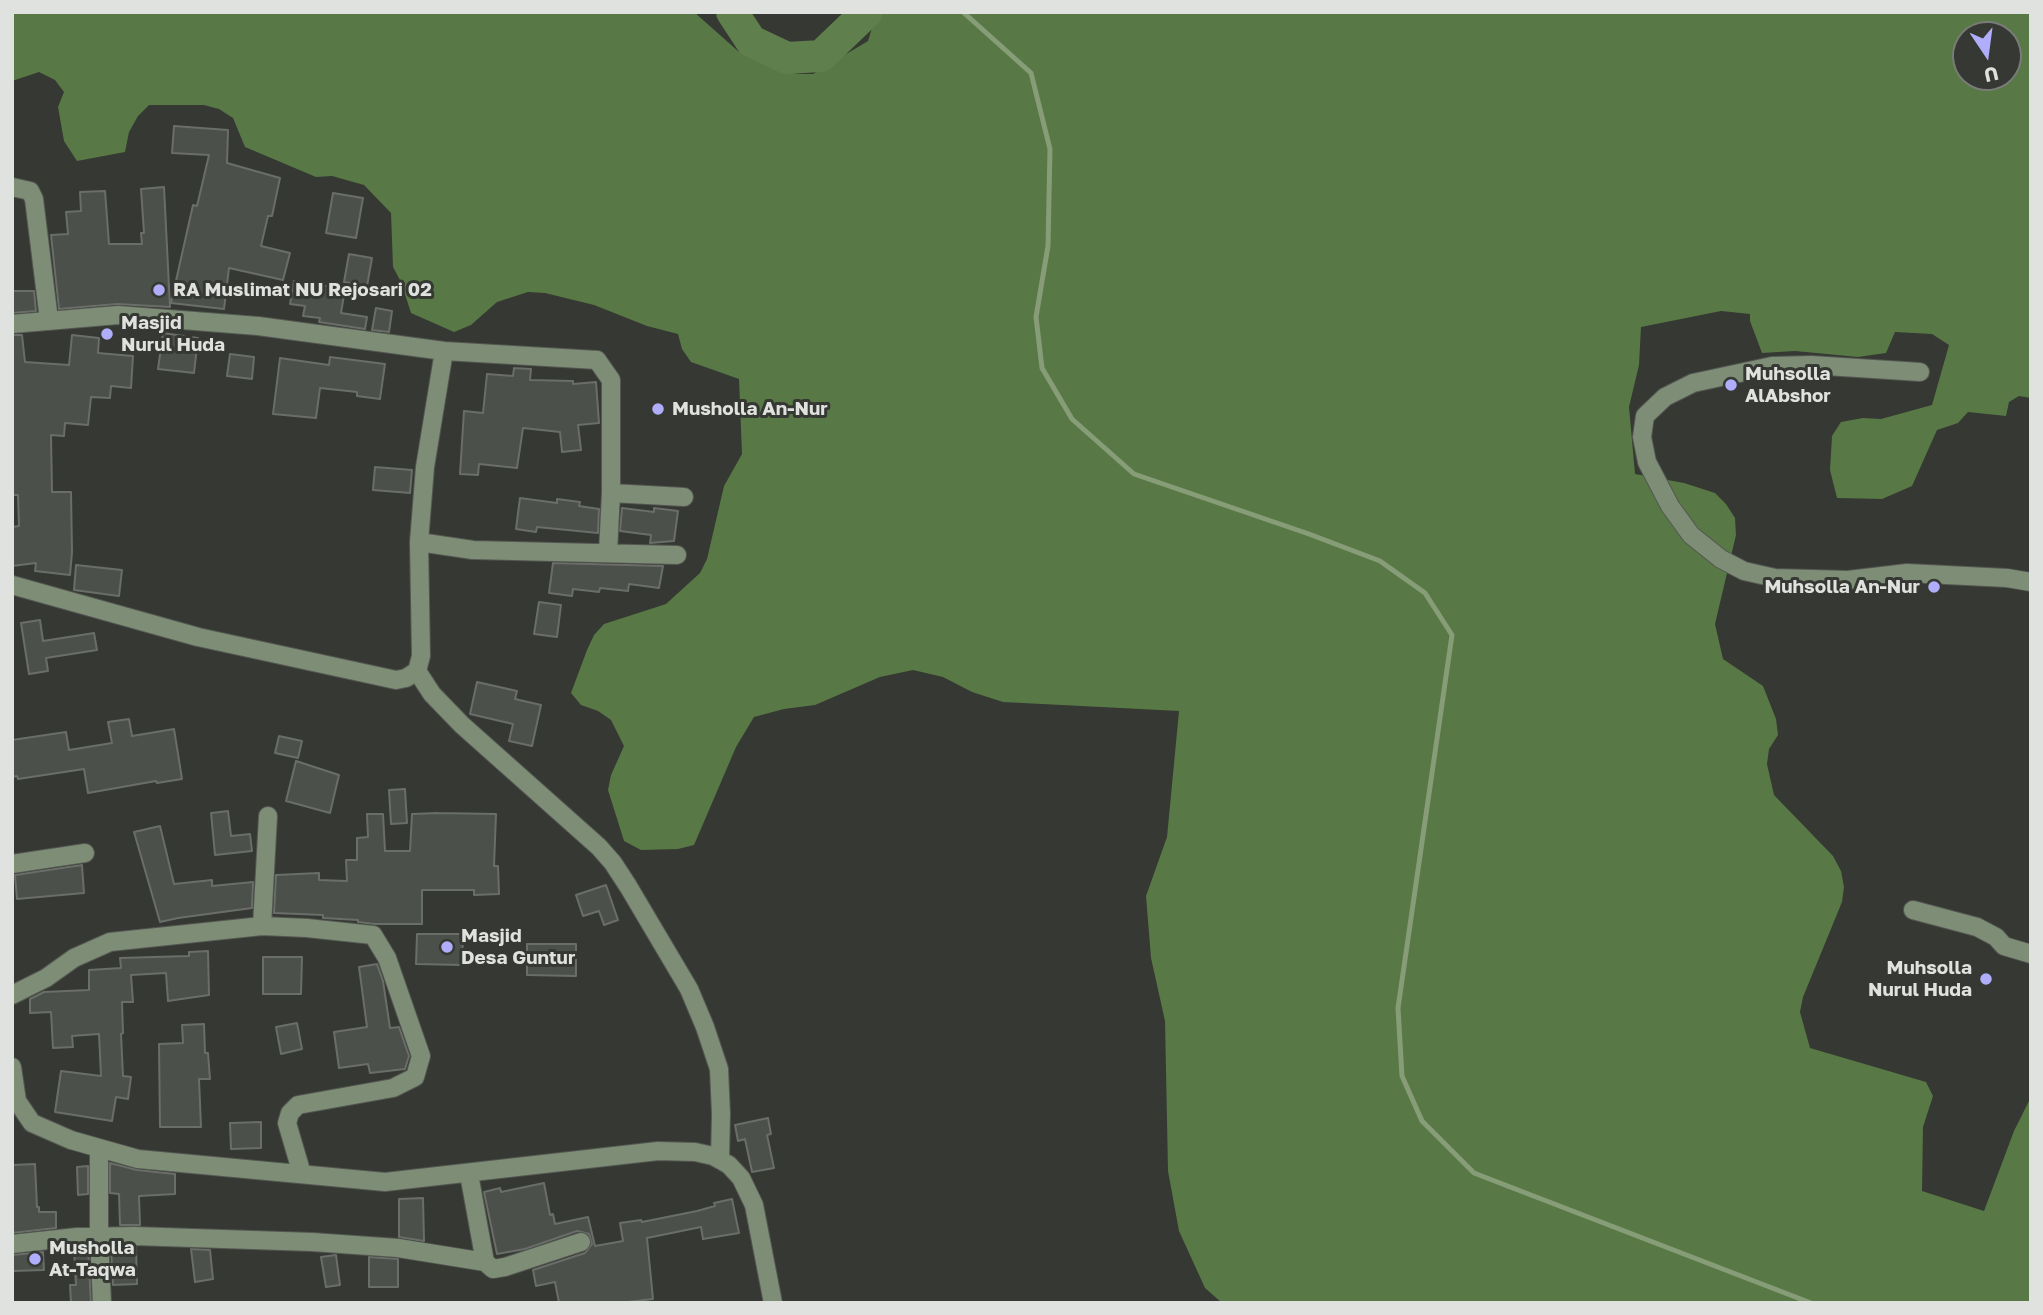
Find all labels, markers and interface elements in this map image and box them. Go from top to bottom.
north arrow [1952,21,2022,91]
text: U [1982,62,2001,88]
place label: RA Muslimat NU Rejosari 02 [173,279,432,301]
marker: RA Muslimat NU Rejosari 02 [151,282,167,298]
place label: Masjid Nurul Huda [121,312,225,356]
marker: Masjid Nurul Huda [99,326,115,342]
place label: Muhsolla AlAbshor [1745,363,1831,407]
marker: Muhsolla AlAbshor [1723,377,1739,393]
place label: Musholla An-Nur [672,398,828,420]
marker: Musholla An-Nur [650,401,666,417]
place label: Muhsolla An-Nur [1764,576,1920,598]
marker: Muhsolla An-Nur [1926,579,1942,595]
place label: Masjid Desa Guntur [461,925,575,969]
marker: Masjid Desa Guntur [439,939,455,955]
place label: Muhsolla Nurul Huda [1868,957,1972,1001]
marker: Muhsolla Nurul Huda [1978,971,1994,987]
place label: Musholla At-Taqwa [49,1237,136,1281]
marker: Musholla At-Taqwa [27,1251,43,1267]

